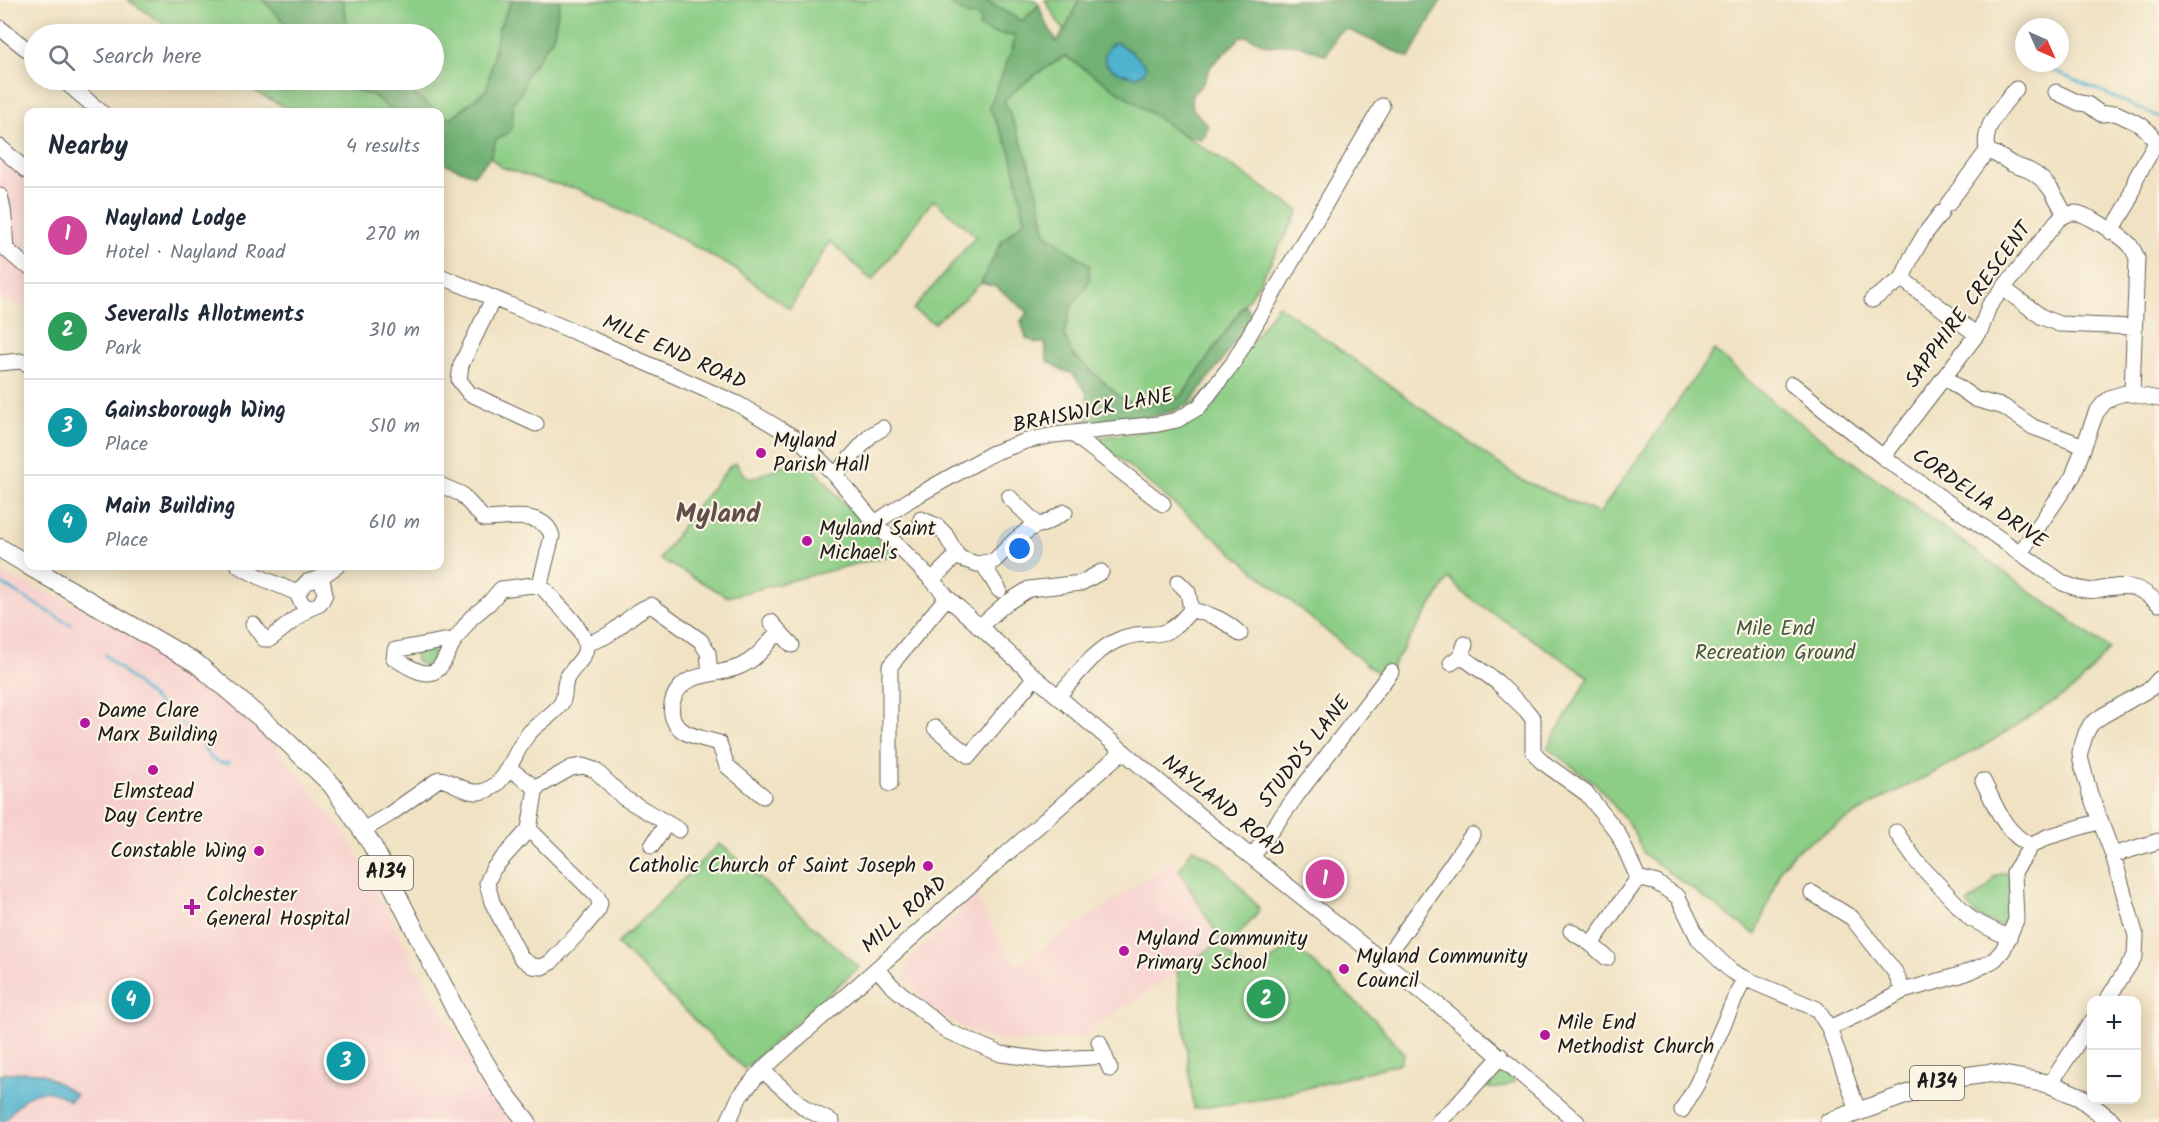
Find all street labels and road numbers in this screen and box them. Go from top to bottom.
street label: SAPPHIRE CRESCENT [1897,213,2042,395]
street label: MILE END ROAD [596,306,752,400]
street label: BRAISWICK LANE [1010,379,1177,443]
street label: CORDELIA DRIVE [1905,440,2054,558]
street label: STUDD'S LANE [1250,688,1360,816]
street label: NAYLAND ROAD [1154,747,1292,867]
road number: A134 [359,856,413,890]
street label: MILL ROAD [854,868,956,962]
road number: A134 [1910,1066,1964,1100]

